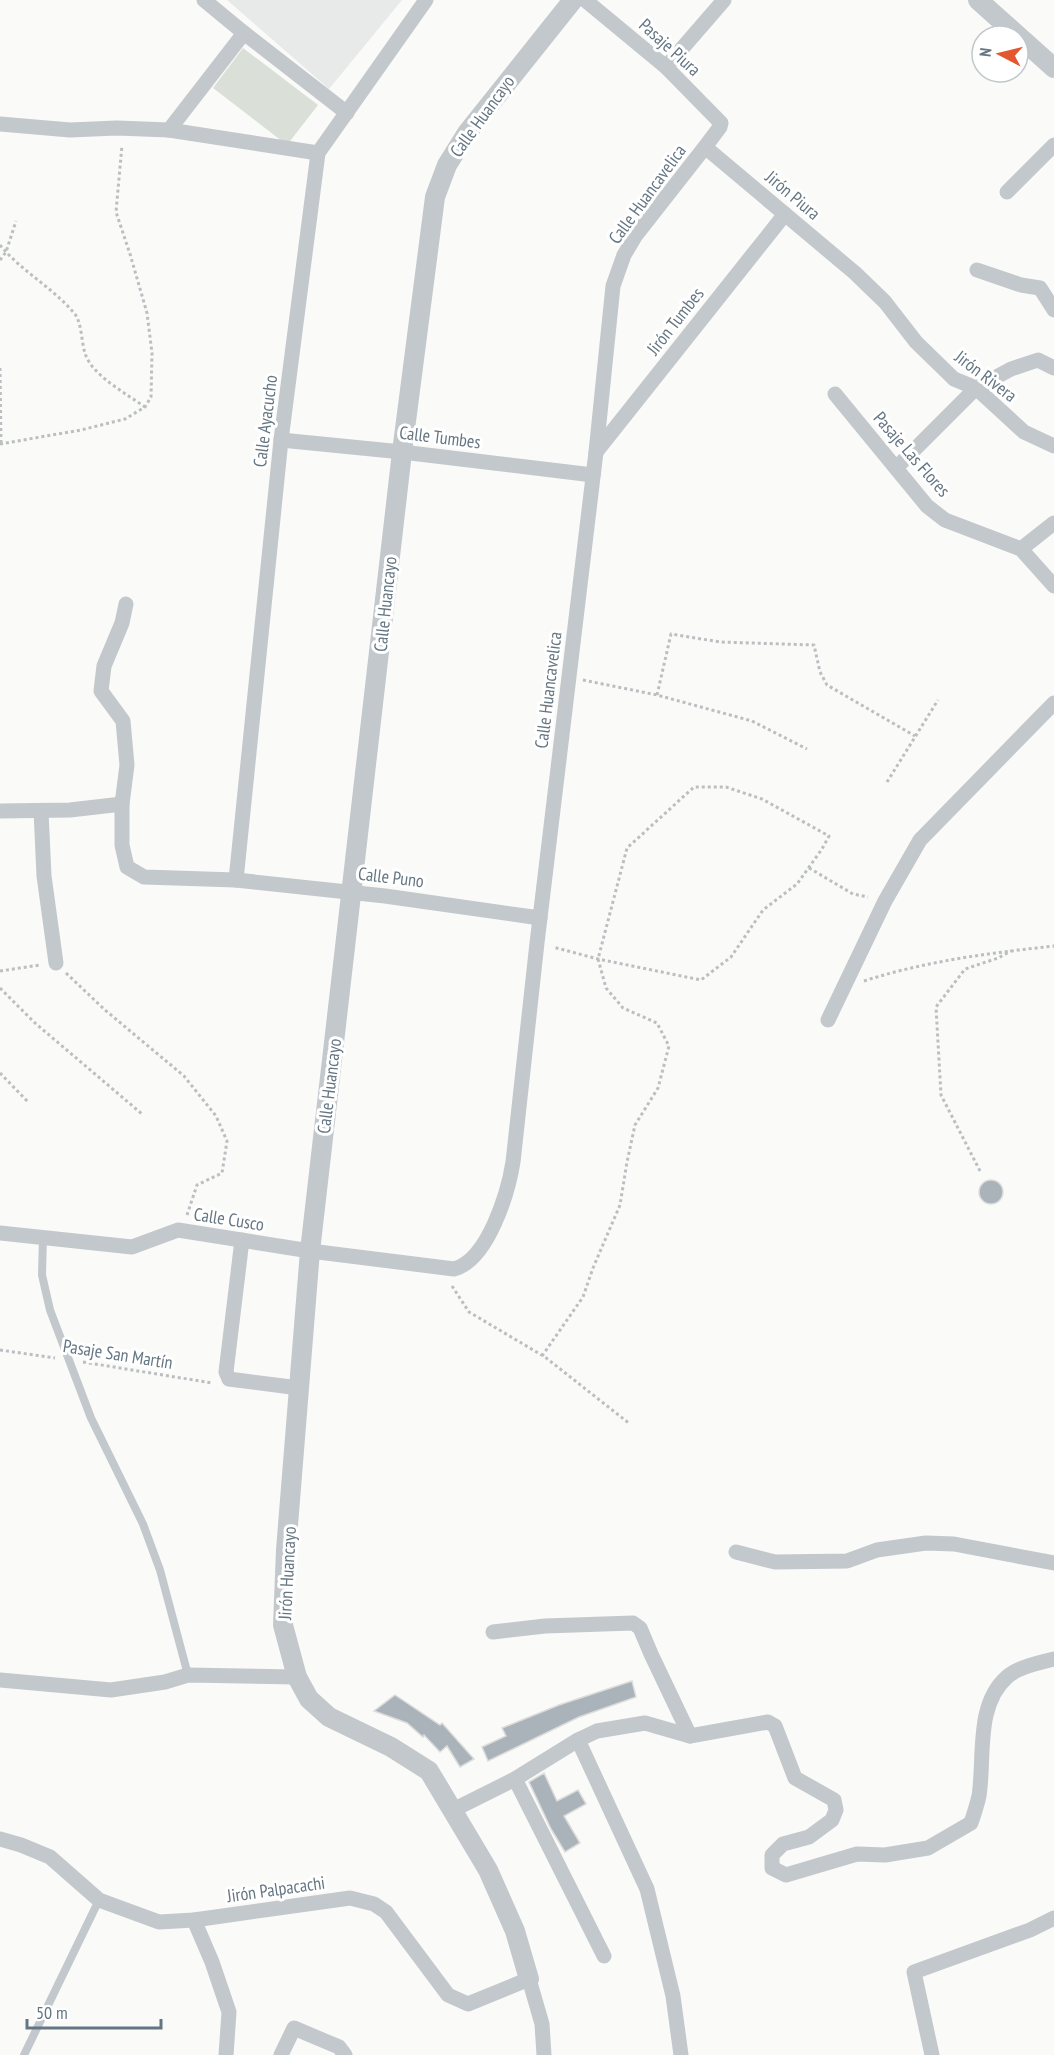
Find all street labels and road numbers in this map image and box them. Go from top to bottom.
street label: Pasaje Piura [634,13,706,81]
street label: Calle Huancayo [445,70,520,161]
street label: Calle Huancavelica [603,140,691,248]
street label: Jirón Piura [760,165,825,225]
street label: Jirón Tumbes [641,283,709,360]
street label: Jirón Rivera [950,345,1022,407]
street label: Calle Ayacucho [248,373,282,468]
street label: Pasaje Las Flores [869,407,955,501]
street label: Calle Tumbes [398,421,482,453]
street label: Calle Huancayo [369,555,401,653]
street label: Calle Huancavelica [529,630,567,750]
street label: Calle Puno [357,862,425,892]
street label: Calle Huancayo [312,1037,346,1135]
street label: Calle Cusco [192,1202,266,1236]
street label: Pasaje San Martín [62,1334,174,1374]
street label: Jirón Huancayo [273,1526,301,1621]
street label: Jirón Palpacachi [225,1871,326,1907]

